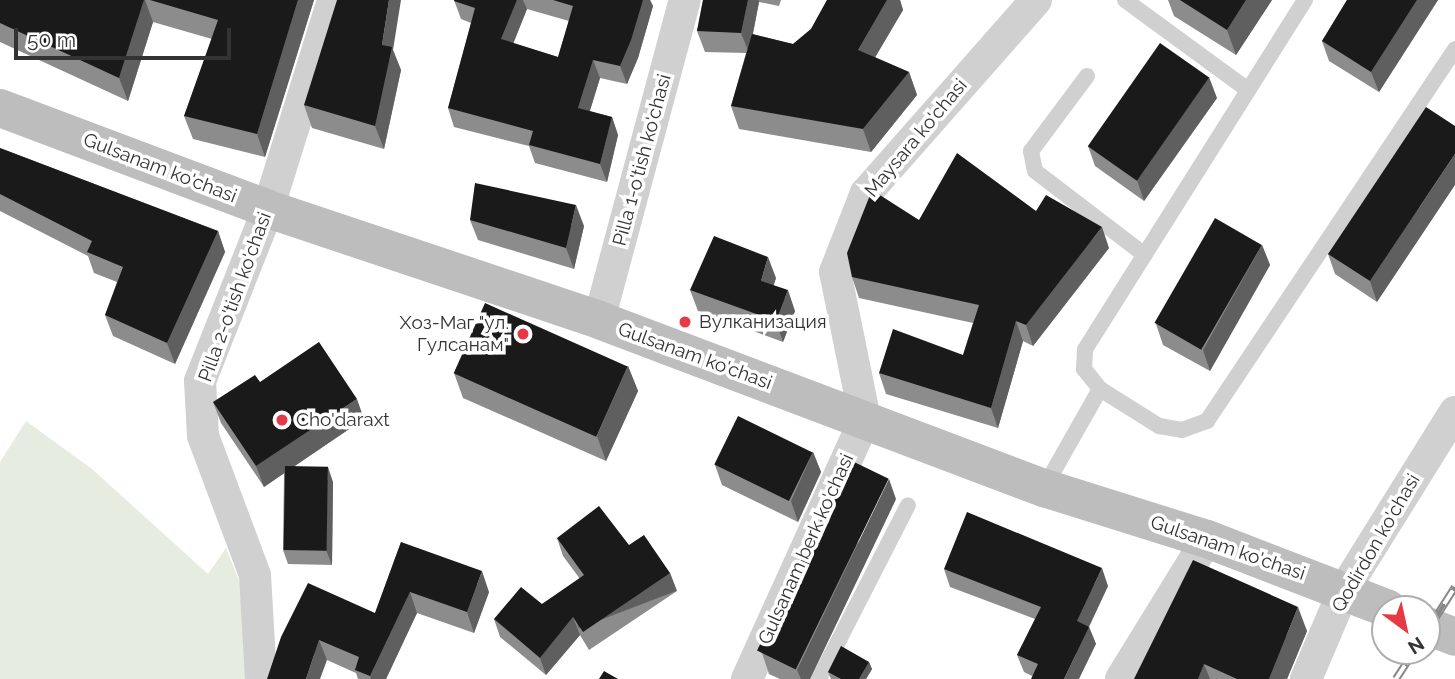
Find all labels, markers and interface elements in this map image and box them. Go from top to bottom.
scale bar [18,14,234,58]
text: 50 m [27,27,76,52]
street label: Pilla 1-o'tish ko'chasi [608,72,676,248]
street label: Maysara ko'chasi [860,74,972,202]
street label: Gulsanam ko'chasi [80,128,240,208]
street label: Pilla 2-o'tish ko'chasi [194,209,276,385]
place label: Вулканизация [699,311,827,333]
place label: Хоз-Маг "ул. Гулсанам" [399,312,509,356]
marker: Вулканизация [677,314,693,330]
street label: Gulsanam ko'chasi [615,318,775,394]
marker: Хоз-Маг "ул. Гулсанам" [515,326,531,342]
place label: Cho'daraxt [296,409,390,431]
marker: Cho'daraxt [274,412,290,428]
street label: Gulsanam berk ko'chasi [754,450,858,648]
street label: Qodirdon ko'chasi [1327,470,1425,616]
street label: Gulsanam ko'chasi [1148,511,1308,585]
north arrow [1371,595,1441,665]
text: N [1404,633,1428,659]

